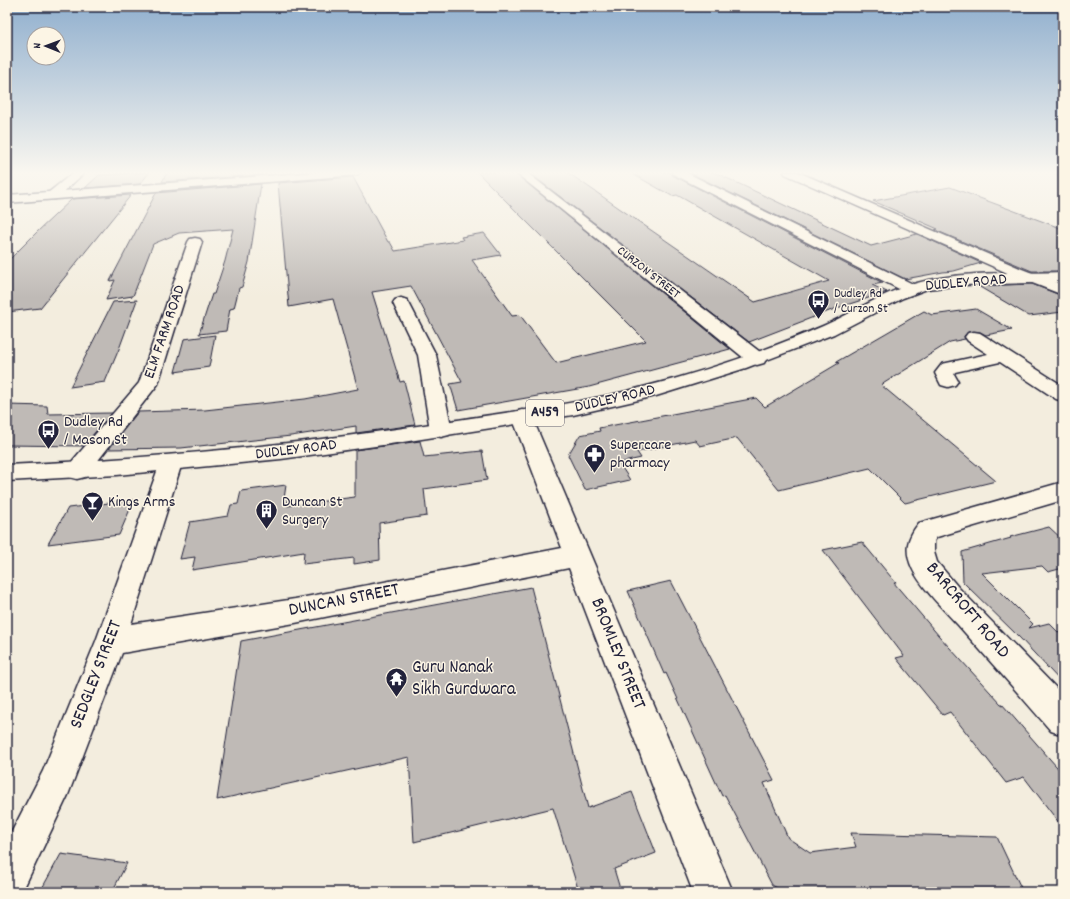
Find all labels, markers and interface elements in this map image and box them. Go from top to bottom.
north arrow [26,26,66,66]
text: N [30,42,46,49]
street label: CURZON STREET [612,242,684,304]
street label: DUDLEY ROAD [924,268,1008,298]
street label: ELM FARM ROAD [138,282,192,382]
place label: Dudley Rd / Curzon St [834,285,888,319]
bus stop icon: Dudley Rd / Curzon St [805,288,831,321]
street label: DUDLEY ROAD [573,379,657,419]
road number: A459 [526,400,564,426]
place label: Dudley Rd / Mason St [64,411,127,452]
bus stop icon: Dudley Rd / Mason St [35,418,61,451]
street label: DUDLEY ROAD [254,434,338,466]
place label: Supercare pharmacy [610,434,671,475]
pharmacy icon: Supercare pharmacy [581,441,607,474]
bar icon: Kings Arms [80,489,106,522]
place label: Kings Arms [108,491,176,514]
place label: Duncan St Surgery [282,491,343,532]
building icon: Duncan St Surgery [254,498,280,531]
street label: BARCROFT ROAD [918,557,1016,665]
street label: DUNCAN STREET [286,577,402,625]
street label: BROMLEY STREET [582,594,652,714]
street label: SEDGLEY STREET [64,616,130,733]
place label: Guru Nanak Sikh Gurdwara [412,655,517,704]
temple icon: Guru Nanak Sikh Gurdwara [383,666,409,699]

